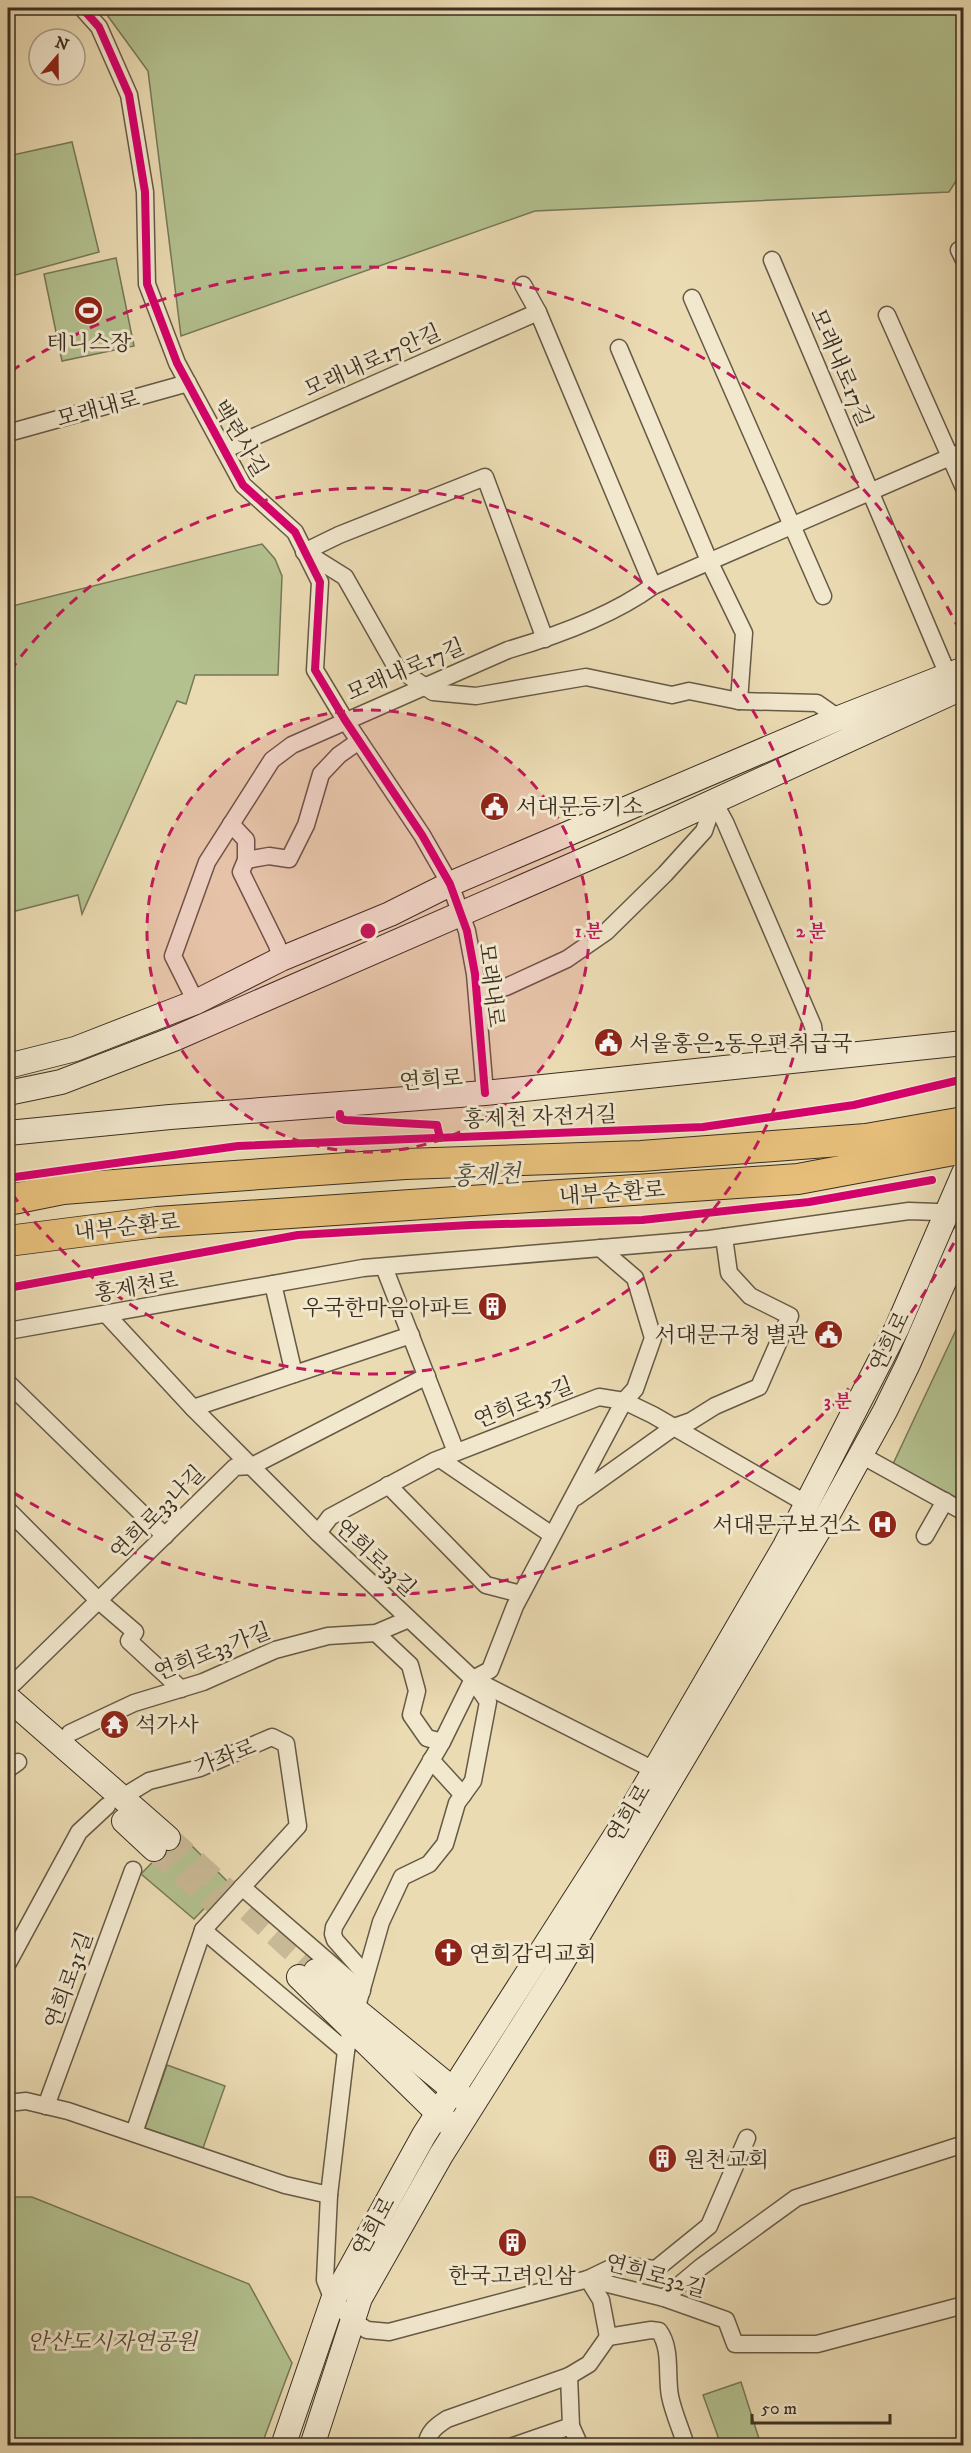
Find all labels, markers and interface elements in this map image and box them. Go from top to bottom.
north arrow [27,27,87,87]
text: N [52,32,71,55]
sports icon: 테니스장 [73,294,105,326]
street label: 모래내로17길 [804,304,878,431]
street label: 모래내로17안길 [300,319,445,404]
place label: 테니스장 [46,330,132,357]
street label: 모래내로 [54,385,143,433]
street label: 백련사길 [206,395,273,482]
street label: 모래내로17길 [342,633,469,707]
public building icon: 서대문등기소 [479,790,511,822]
place label: 서대문등기소 [516,794,644,821]
centre of rings [358,921,378,941]
text: 1 분 [575,921,604,943]
text: 2 분 [796,921,827,943]
street label: 모래내로 [472,941,509,1029]
public building icon: 서울홍은2동우편취급국 [592,1027,624,1059]
place label: 서울홍은2동우편취급국 [629,1031,852,1058]
street label: 연희로 [398,1065,464,1096]
street label: 홍제천 자전거길 [463,1101,617,1134]
water label: 홍제천 [451,1159,523,1193]
street label: 내부순환로 [558,1176,666,1211]
street label: 내부순환로 [73,1209,181,1246]
street label: 홍제천로 [92,1267,180,1308]
building icon: 우국한마음아파트 [477,1291,509,1323]
place label: 우국한마음아파트 [302,1295,472,1322]
street label: 연희로 [864,1307,916,1376]
public building icon: 서대문구청 별관 [813,1318,845,1350]
place label: 서대문구청 별관 [655,1322,809,1349]
street label: 연희로35길 [470,1372,577,1435]
text: 3 분 [824,1391,853,1413]
street label: 연희로33나길 [105,1460,211,1566]
hospital icon: 서대문구보건소 [866,1508,898,1540]
place label: 서대문구보건소 [712,1512,861,1539]
street label: 연희로33길 [329,1514,421,1603]
street label: 연희로33가길 [150,1618,275,1687]
temple icon: 석가사 [98,1708,130,1740]
place label: 석가사 [135,1712,200,1739]
street label: 가좌로 [191,1733,260,1781]
street label: 연희로 [601,1779,657,1848]
street label: 연희로31길 [39,1928,99,2033]
church icon: 연희감리교회 [432,1937,464,1969]
place label: 연희감리교회 [469,1941,597,1968]
building icon: 원천교회 [647,2143,679,2175]
place label: 원천교회 [684,2147,769,2174]
street label: 연희로 [347,2192,402,2261]
building icon: 한국고려인삼 [496,2227,528,2259]
street label: 연희로32길 [602,2249,709,2304]
place label: 한국고려인삼 [448,2263,577,2290]
park label: 안산도시자연공원 [27,2329,199,2356]
scale bar [752,2387,890,2425]
text: 50 m [761,2398,797,2420]

